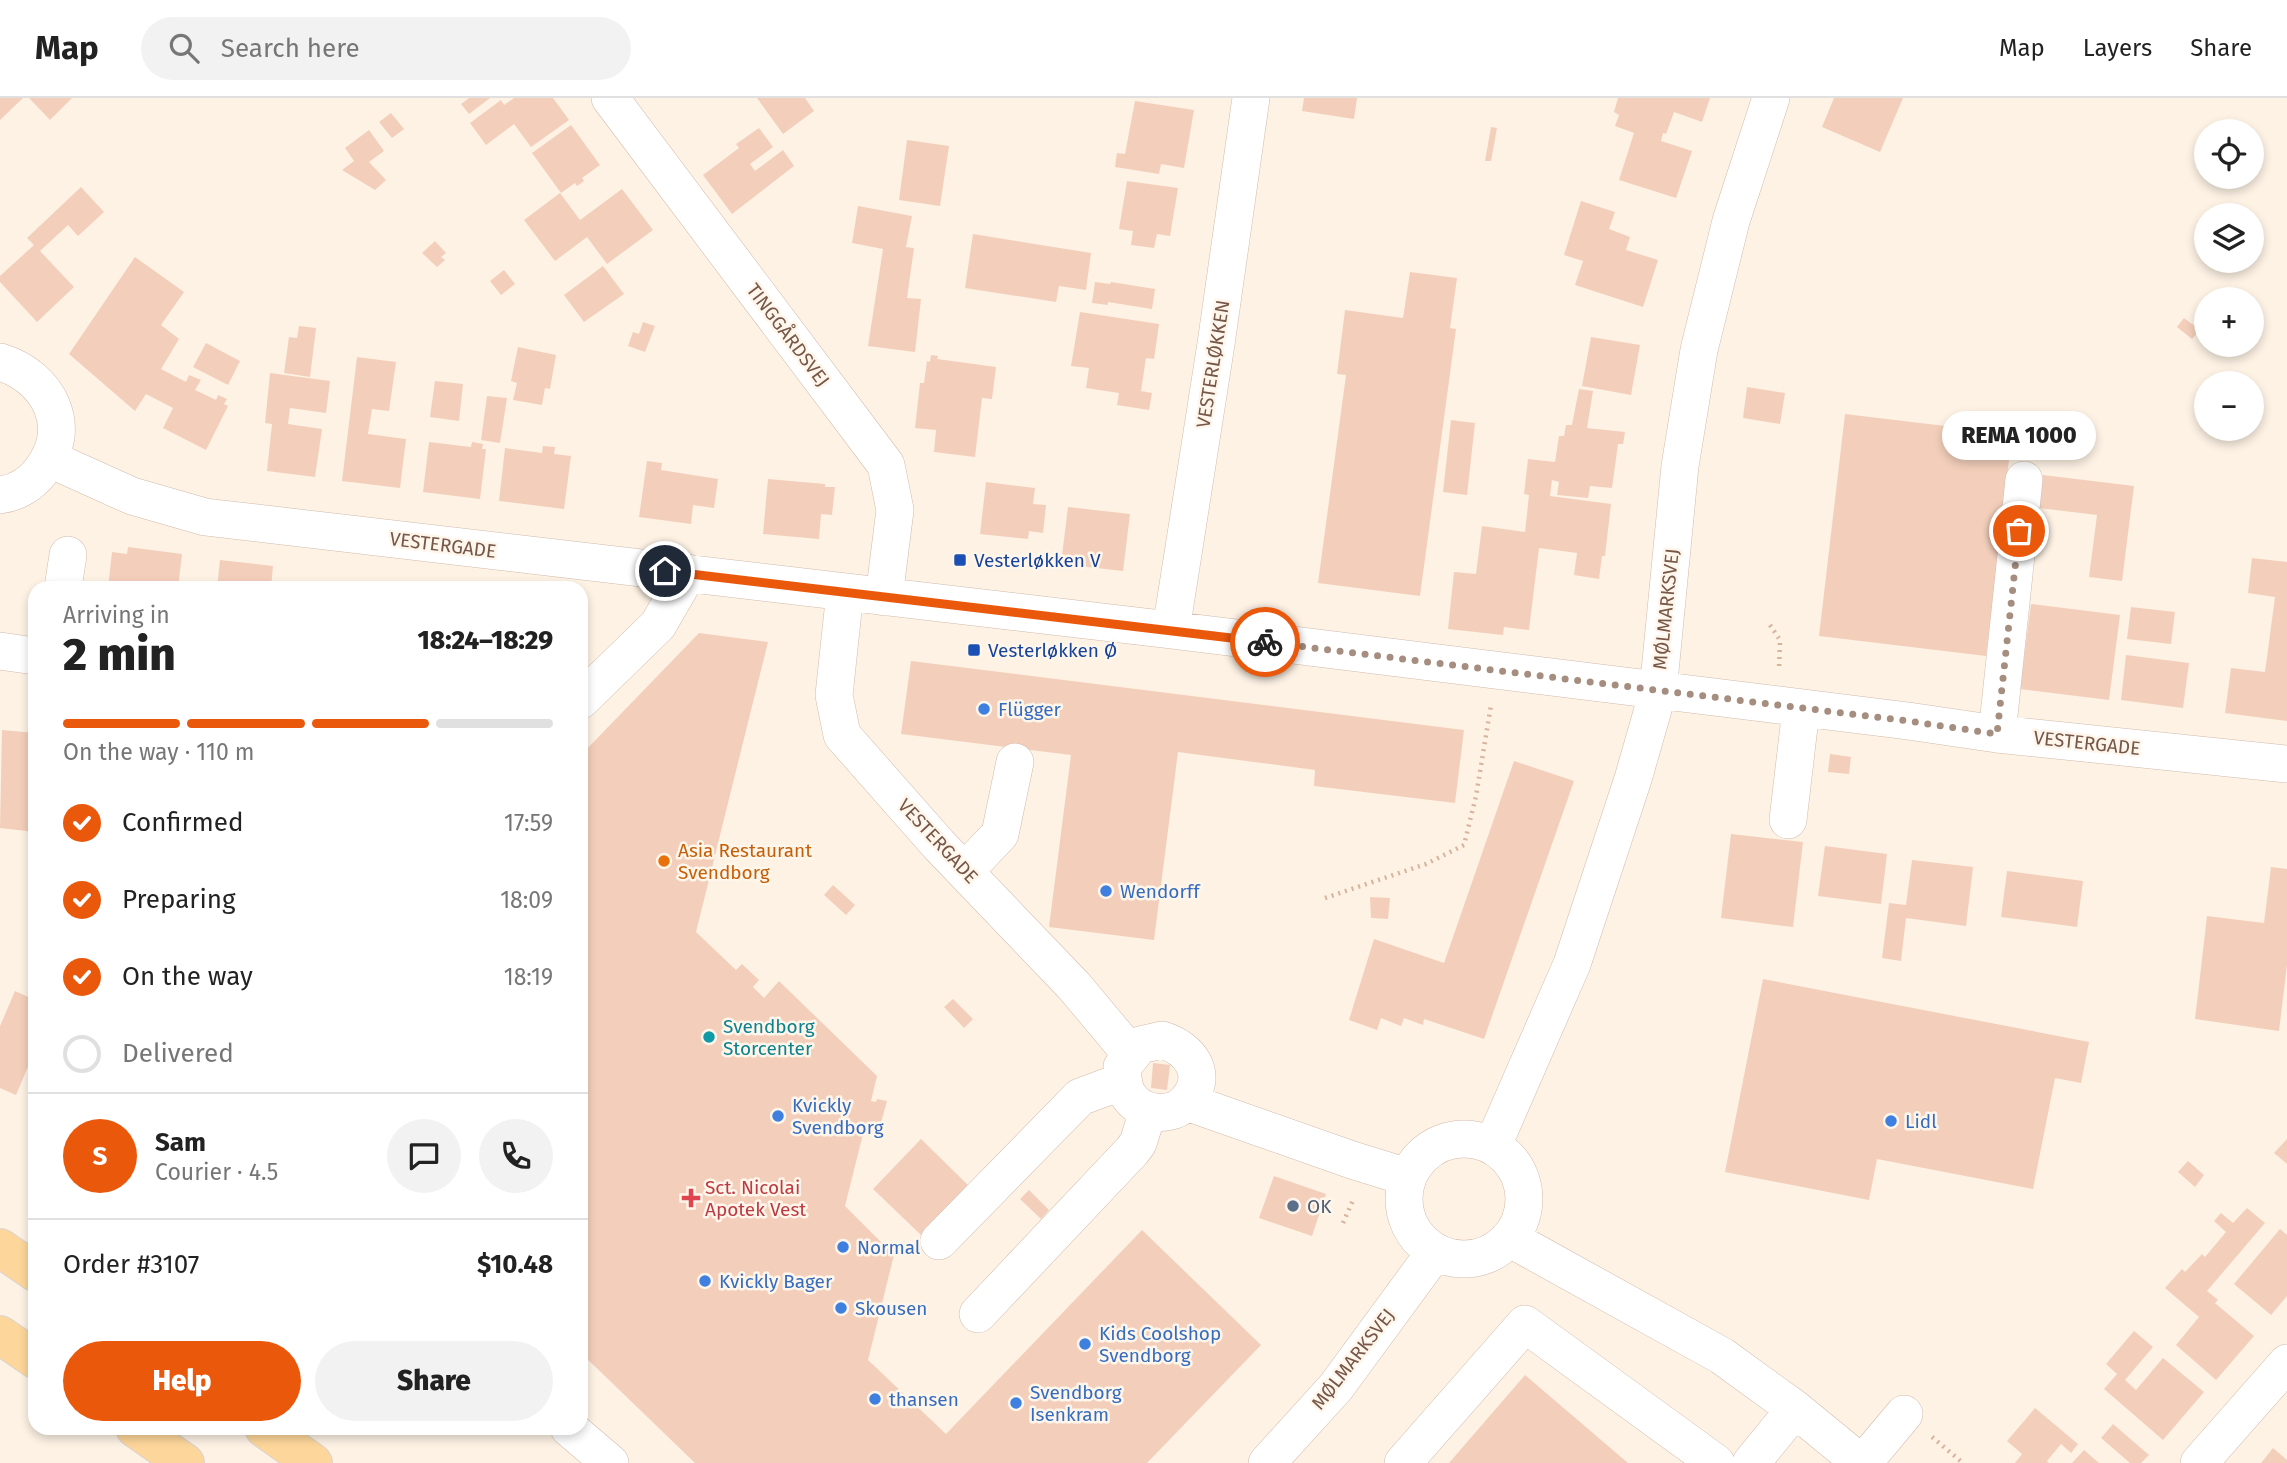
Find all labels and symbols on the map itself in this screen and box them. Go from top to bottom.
street label: TINGGÅRDSVEJ [742,279,834,391]
street label: VESTERLØKKEN [1192,298,1234,430]
callout: REMA 1000 [1942,412,2096,461]
pin [1989,501,2049,561]
street label: VESTERGADE [388,527,498,563]
pin [635,541,695,601]
street label: MØLMARKSVEJ [1648,547,1684,671]
place label: Vesterløkken V [974,549,1101,572]
marker: Vesterløkken V [952,552,968,568]
courier [1230,607,1300,677]
place label: Vesterløkken Ø [988,639,1117,662]
marker: Vesterløkken Ø [966,642,982,658]
place label: Flügger [998,698,1062,721]
marker: Flügger [976,701,992,717]
street label: VESTERGADE [2033,726,2141,760]
street label: VESTERGADE [893,794,983,888]
place label: Asia Restaurant Svendborg [678,839,812,884]
marker: Asia Restaurant Svendborg [656,853,672,869]
place label: Wendorff [1120,880,1201,903]
marker: Wendorff [1098,883,1114,899]
place label: Svendborg Storcenter [723,1015,815,1060]
marker: Svendborg Storcenter [701,1029,717,1045]
place label: Kvickly Svendborg [792,1094,884,1139]
marker: Kvickly Svendborg [770,1108,786,1124]
place label: Lidl [1905,1110,1937,1133]
marker: Lidl [1883,1113,1899,1129]
place label: Sct. Nicolai Apotek Vest [705,1176,806,1221]
marker: Sct. Nicolai Apotek Vest [683,1190,699,1206]
place label: OK [1307,1195,1332,1218]
marker: OK [1285,1198,1301,1214]
place label: Normal [857,1236,921,1259]
marker: Normal [835,1239,851,1255]
place label: Kvickly Bager [719,1270,833,1293]
marker: Kvickly Bager [697,1273,713,1289]
place label: Skousen [855,1297,927,1320]
marker: Skousen [833,1300,849,1316]
street label: MØLMARKSVEJ [1307,1304,1399,1414]
place label: Kids Coolshop Svendborg [1099,1322,1221,1367]
marker: Kids Coolshop Svendborg [1077,1336,1093,1352]
place label: Svendborg Isenkram [1030,1381,1122,1426]
place label: thansen [889,1388,959,1411]
marker: thansen [867,1391,883,1407]
marker: Svendborg Isenkram [1008,1395,1024,1411]

